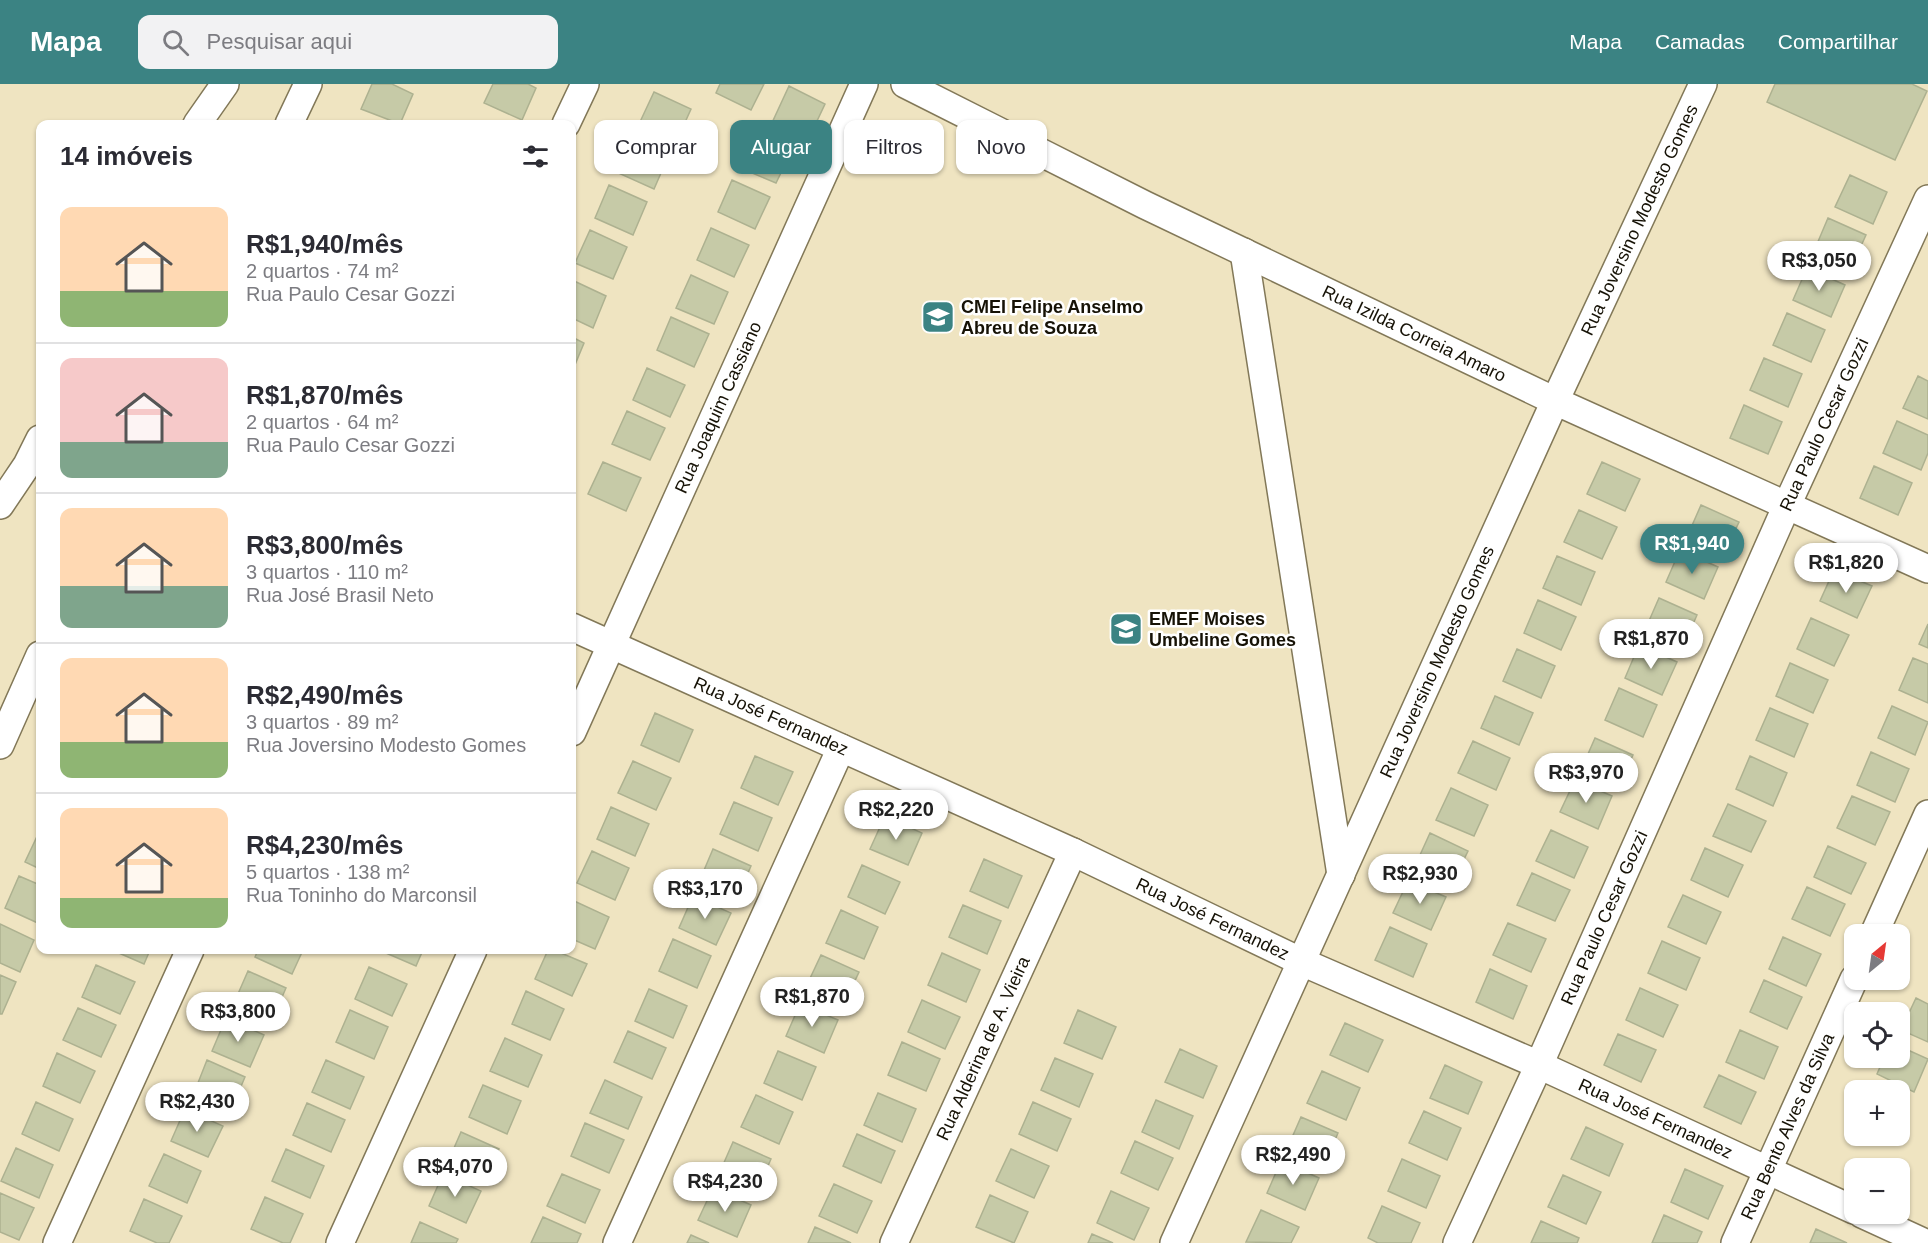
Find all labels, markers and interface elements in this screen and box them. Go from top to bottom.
search box [138,15,558,69]
text: Mapa [30,26,102,57]
icon: search [159,26,192,59]
text: Pesquisar aqui [207,29,352,54]
text: Mapa [1569,30,1622,53]
text: Camadas [1655,30,1745,53]
text: Compartilhar [1778,30,1898,53]
street label: Rua Joversino Modesto Gomes [1577,101,1702,338]
chip: Comprar [594,120,718,174]
chip: Alugar [730,120,832,174]
chip: Filtros [844,120,944,174]
chip: Novo [956,120,1047,174]
icon: filters [519,140,552,173]
text: 14 imóveis [60,141,193,171]
text: R$1,940/mês [246,229,404,259]
icon: home [108,231,180,303]
pin: R$3,050 [1764,241,1874,292]
text: R$3,050 [1781,249,1857,271]
text: 2 quartos · 74 m² [246,260,398,282]
street label: Rua Izilda Correia Amaro [1319,281,1509,386]
text: Rua Paulo Cesar Gozzi [246,283,455,305]
place label: CMEI Felipe Anselmo Abreu de Souza [961,297,1143,338]
school or university icon: CMEI Felipe Anselmo Abreu de Souza [920,299,956,335]
street label: Rua Joaquim Cassiano [671,318,766,496]
street label: Rua Paulo Cesar Gozzi [1776,335,1873,514]
text: R$1,870/mês [246,380,404,410]
icon: home [108,382,180,454]
text: 2 quartos · 64 m² [246,411,398,433]
text: Rua Paulo Cesar Gozzi [246,434,455,456]
pin: R$1,940 [1637,524,1747,575]
text: R$3,800/mês [246,530,404,560]
icon: home [108,532,180,604]
text: R$1,940 [1654,532,1730,554]
street label: Rua Joversino Modesto Gomes [1376,543,1498,781]
pin: R$1,820 [1791,543,1901,594]
text: R$1,820 [1808,551,1884,573]
text: 3 quartos · 110 m² [246,561,408,583]
text: Rua José Brasil Neto [246,584,434,606]
place label: EMEF Moises Umbeline Gomes [1149,609,1296,650]
school or university icon: EMEF Moises Umbeline Gomes [1108,611,1144,647]
pin: R$1,870 [1596,619,1706,670]
text: R$1,870 [1613,627,1689,649]
street label: Rua José Fernandez [691,673,851,760]
text: R$2,490/mês [246,680,404,710]
icon: home [108,682,180,754]
text: 3 quartos · 89 m² [246,711,398,733]
text: Rua Joversino Modesto Gomes [246,734,526,756]
pin: R$3,970 [1531,753,1641,804]
text: R$3,970 [1548,761,1624,783]
pin: R$2,220 [841,790,951,841]
text: R$2,220 [858,798,934,820]
street label: Rua Paulo Cesar Gozzi [1557,828,1651,1008]
text: R$4,230/mês [246,830,404,860]
icon: home [108,832,180,904]
pin: R$2,930 [1365,854,1475,905]
text: 5 quartos · 138 m² [246,861,409,883]
text: R$2,930 [1382,862,1458,884]
pin: R$3,170 [650,869,760,920]
street label: Rua José Fernandez [1133,874,1292,964]
text: R$3,170 [667,877,743,899]
text: Rua Toninho do Marconsil [246,884,477,906]
north arrow [1844,924,1910,990]
map controls [1844,924,1910,1224]
street label: Rua Alderina de A. Vieira [932,952,1034,1143]
pin: R$1,870 [757,977,867,1028]
text: R$1,870 [774,985,850,1007]
pin: R$3,800 [183,992,293,1043]
text: R$3,800 [200,1000,276,1022]
button: locate [1844,1002,1910,1068]
street label: Rua Bento Alves da Silva [1737,1029,1839,1223]
street label: Rua José Fernandez [1575,1075,1736,1163]
button: + [1844,1080,1910,1146]
pin: R$2,430 [142,1082,252,1133]
text: R$2,430 [159,1090,235,1112]
pin: R$2,490 [1238,1135,1348,1186]
text: R$2,490 [1255,1143,1331,1165]
pin: R$4,070 [400,1147,510,1198]
text: R$4,070 [417,1155,493,1177]
button: − [1844,1158,1910,1224]
pin: R$4,230 [670,1162,780,1213]
text: R$4,230 [687,1170,763,1192]

